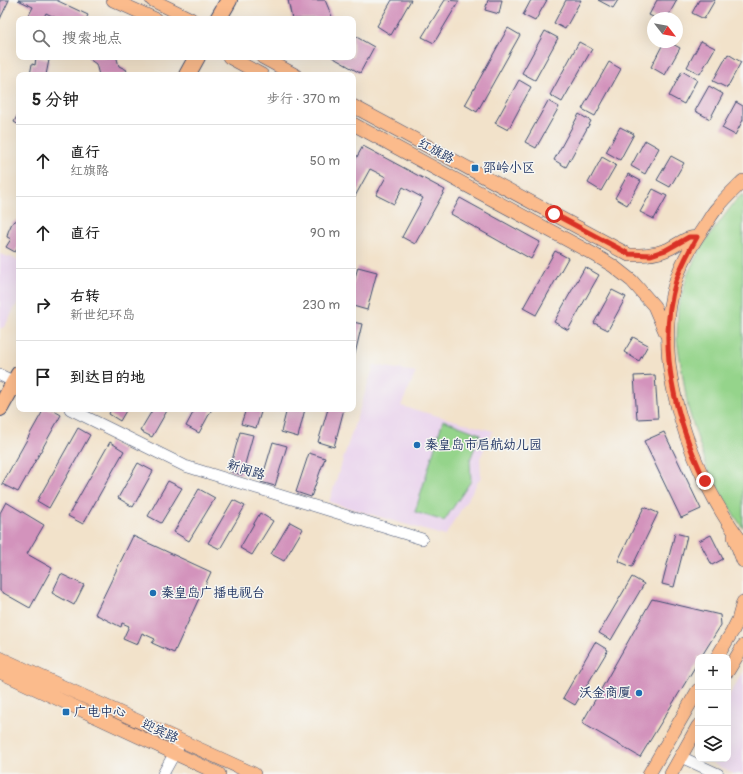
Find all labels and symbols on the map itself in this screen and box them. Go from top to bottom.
north arrow [647,12,683,48]
street label: 红旗路 [415,135,457,167]
place label: 邵岭小区 [483,160,535,176]
marker: 邵岭小区 [470,163,480,173]
route start [545,205,563,223]
place label: 秦皇岛市启航幼儿园 [425,437,542,453]
marker: 秦皇岛市启航幼儿园 [412,440,422,450]
street label: 新闻路 [225,457,267,483]
route end [696,472,714,490]
place label: 秦皇岛广播电视台 [161,585,265,601]
marker: 秦皇岛广播电视台 [148,588,158,598]
place label: 沃金商厦 [579,685,631,701]
marker: 沃金商厦 [634,688,644,698]
place label: 广电中心 [74,704,126,720]
marker: 广电中心 [61,707,71,717]
street label: 迎宾路 [139,716,181,746]

